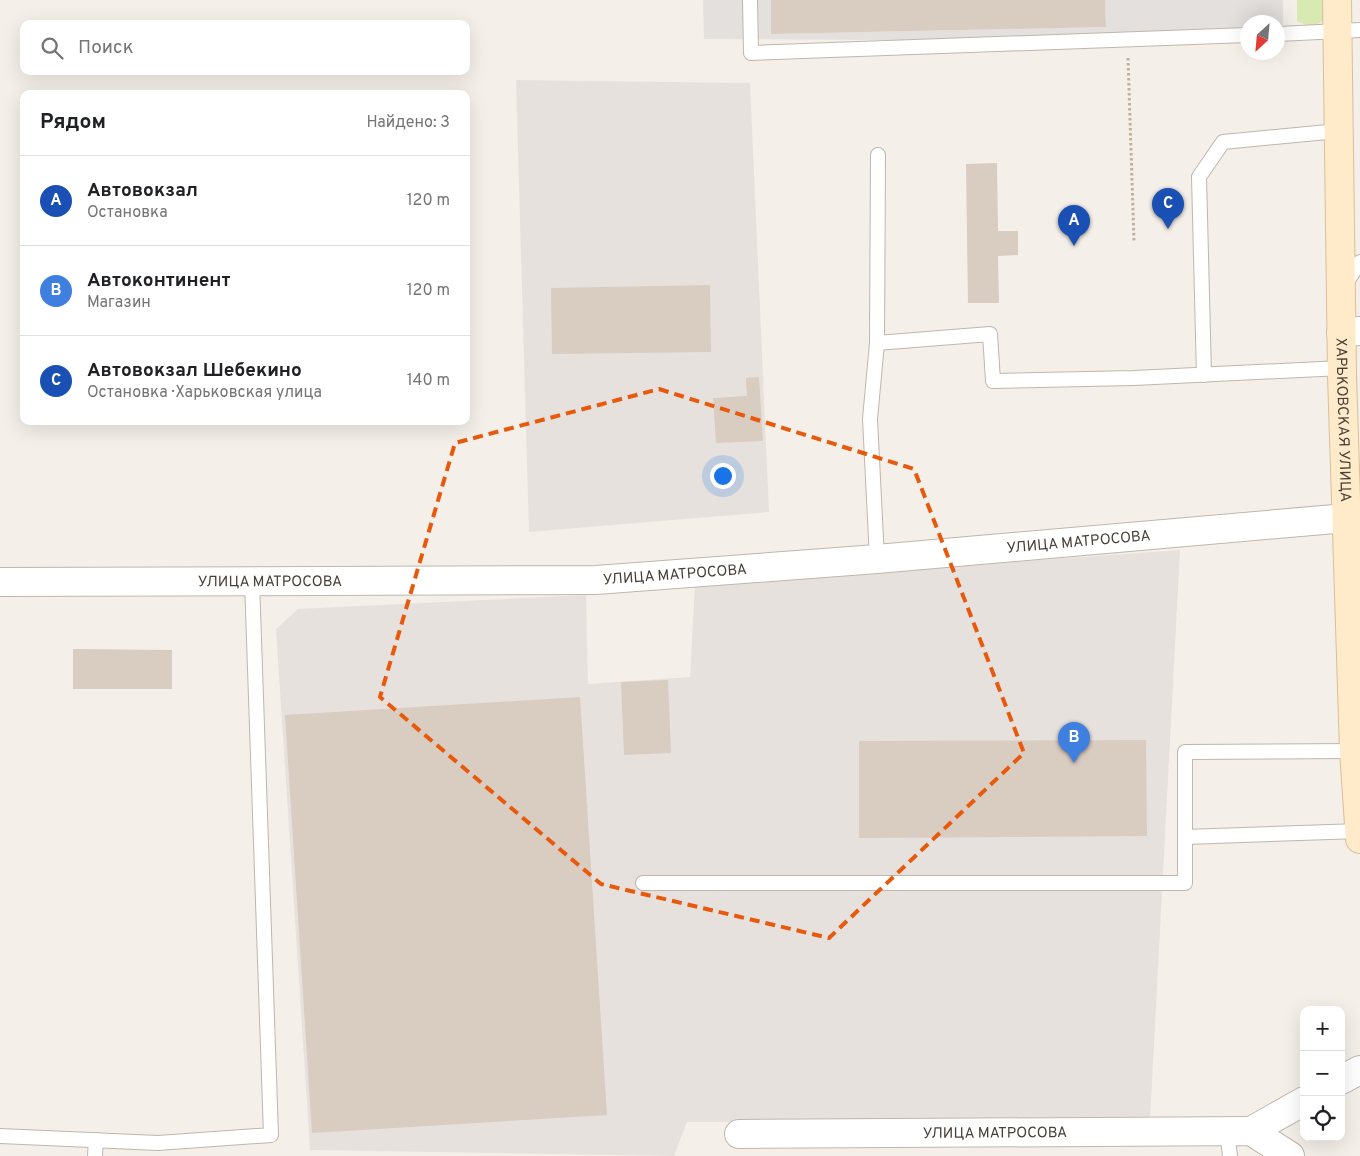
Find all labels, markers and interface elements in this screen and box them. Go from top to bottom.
north arrow [1240,15,1285,60]
search box [20,20,470,75]
icon: search [38,34,66,62]
text: Поиск [78,36,134,60]
text: Рядом [40,109,106,136]
text: Найдено: 3 [366,113,450,133]
text: Автовокзал [87,179,198,203]
pin: C [1152,188,1184,229]
text: A [50,191,62,211]
text: 120 m [407,191,450,211]
text: Остановка [87,203,168,223]
pin: A [1058,205,1090,246]
text: Автоконтинент [87,269,231,293]
text: B [50,281,62,301]
text: 120 m [407,281,450,301]
text: Магазин [87,293,151,313]
street label: ХАРЬКОВСКАЯ УЛИЦА [1331,338,1354,502]
text: Автовокзал Шебекино [87,359,302,383]
text: C [51,371,61,391]
text: 140 m [407,371,450,391]
text: Остановка · Харьковская улица [87,383,322,403]
your location [710,463,736,489]
street label: УЛИЦА МАТРОСОВА [1006,527,1151,559]
street label: УЛИЦА МАТРОСОВА [602,561,748,590]
street label: УЛИЦА МАТРОСОВА [198,573,342,592]
pin: B [1058,722,1090,763]
map controls [1300,1006,1345,1141]
button: + [1300,1006,1345,1051]
button: − [1300,1051,1345,1096]
button: locate [1300,1096,1345,1141]
street label: УЛИЦА МАТРОСОВА [923,1124,1067,1144]

